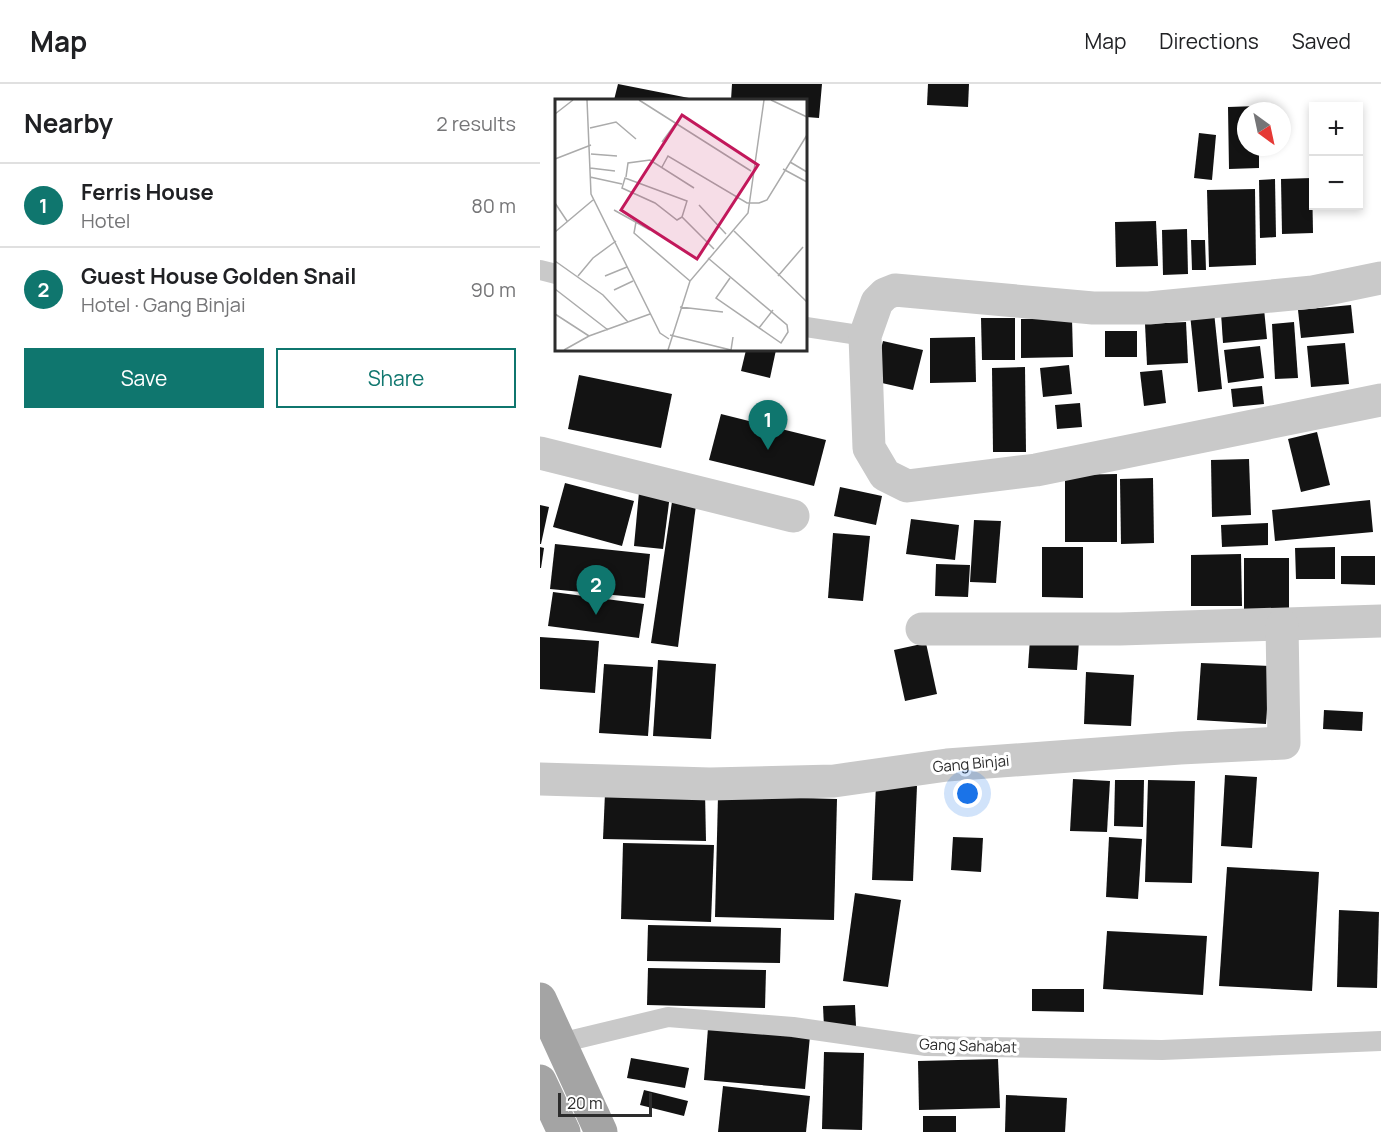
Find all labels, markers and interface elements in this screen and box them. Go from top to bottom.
text: Map [30,22,87,60]
text: Map [1085,27,1126,55]
text: Directions [1159,27,1259,55]
text: Saved [1292,27,1351,55]
inset map [555,99,807,351]
north arrow [1237,102,1291,156]
map controls [1309,102,1363,210]
button: + [1309,102,1363,156]
text: Nearby [24,105,113,141]
text: 2 results [436,110,516,137]
button: − [1309,156,1363,210]
text: Ferris House [81,177,214,207]
text: 1 [39,192,48,219]
text: 80 m [471,192,516,219]
text: Hotel [81,207,131,234]
text: Guest House Golden Snail [81,261,357,291]
text: 2 [38,276,49,303]
text: 90 m [470,276,516,303]
text: Hotel · Gang Binjai [81,291,246,318]
button: Save [24,348,264,408]
button: Share [276,348,516,408]
pin: 1 [748,400,788,450]
pin: 2 [576,566,616,615]
street label: Gang Binjai [932,750,1010,777]
your location [953,779,982,808]
street label: Gang Sahabat [919,1033,1017,1058]
scale bar [558,1090,652,1118]
text: 20 m [567,1092,603,1114]

